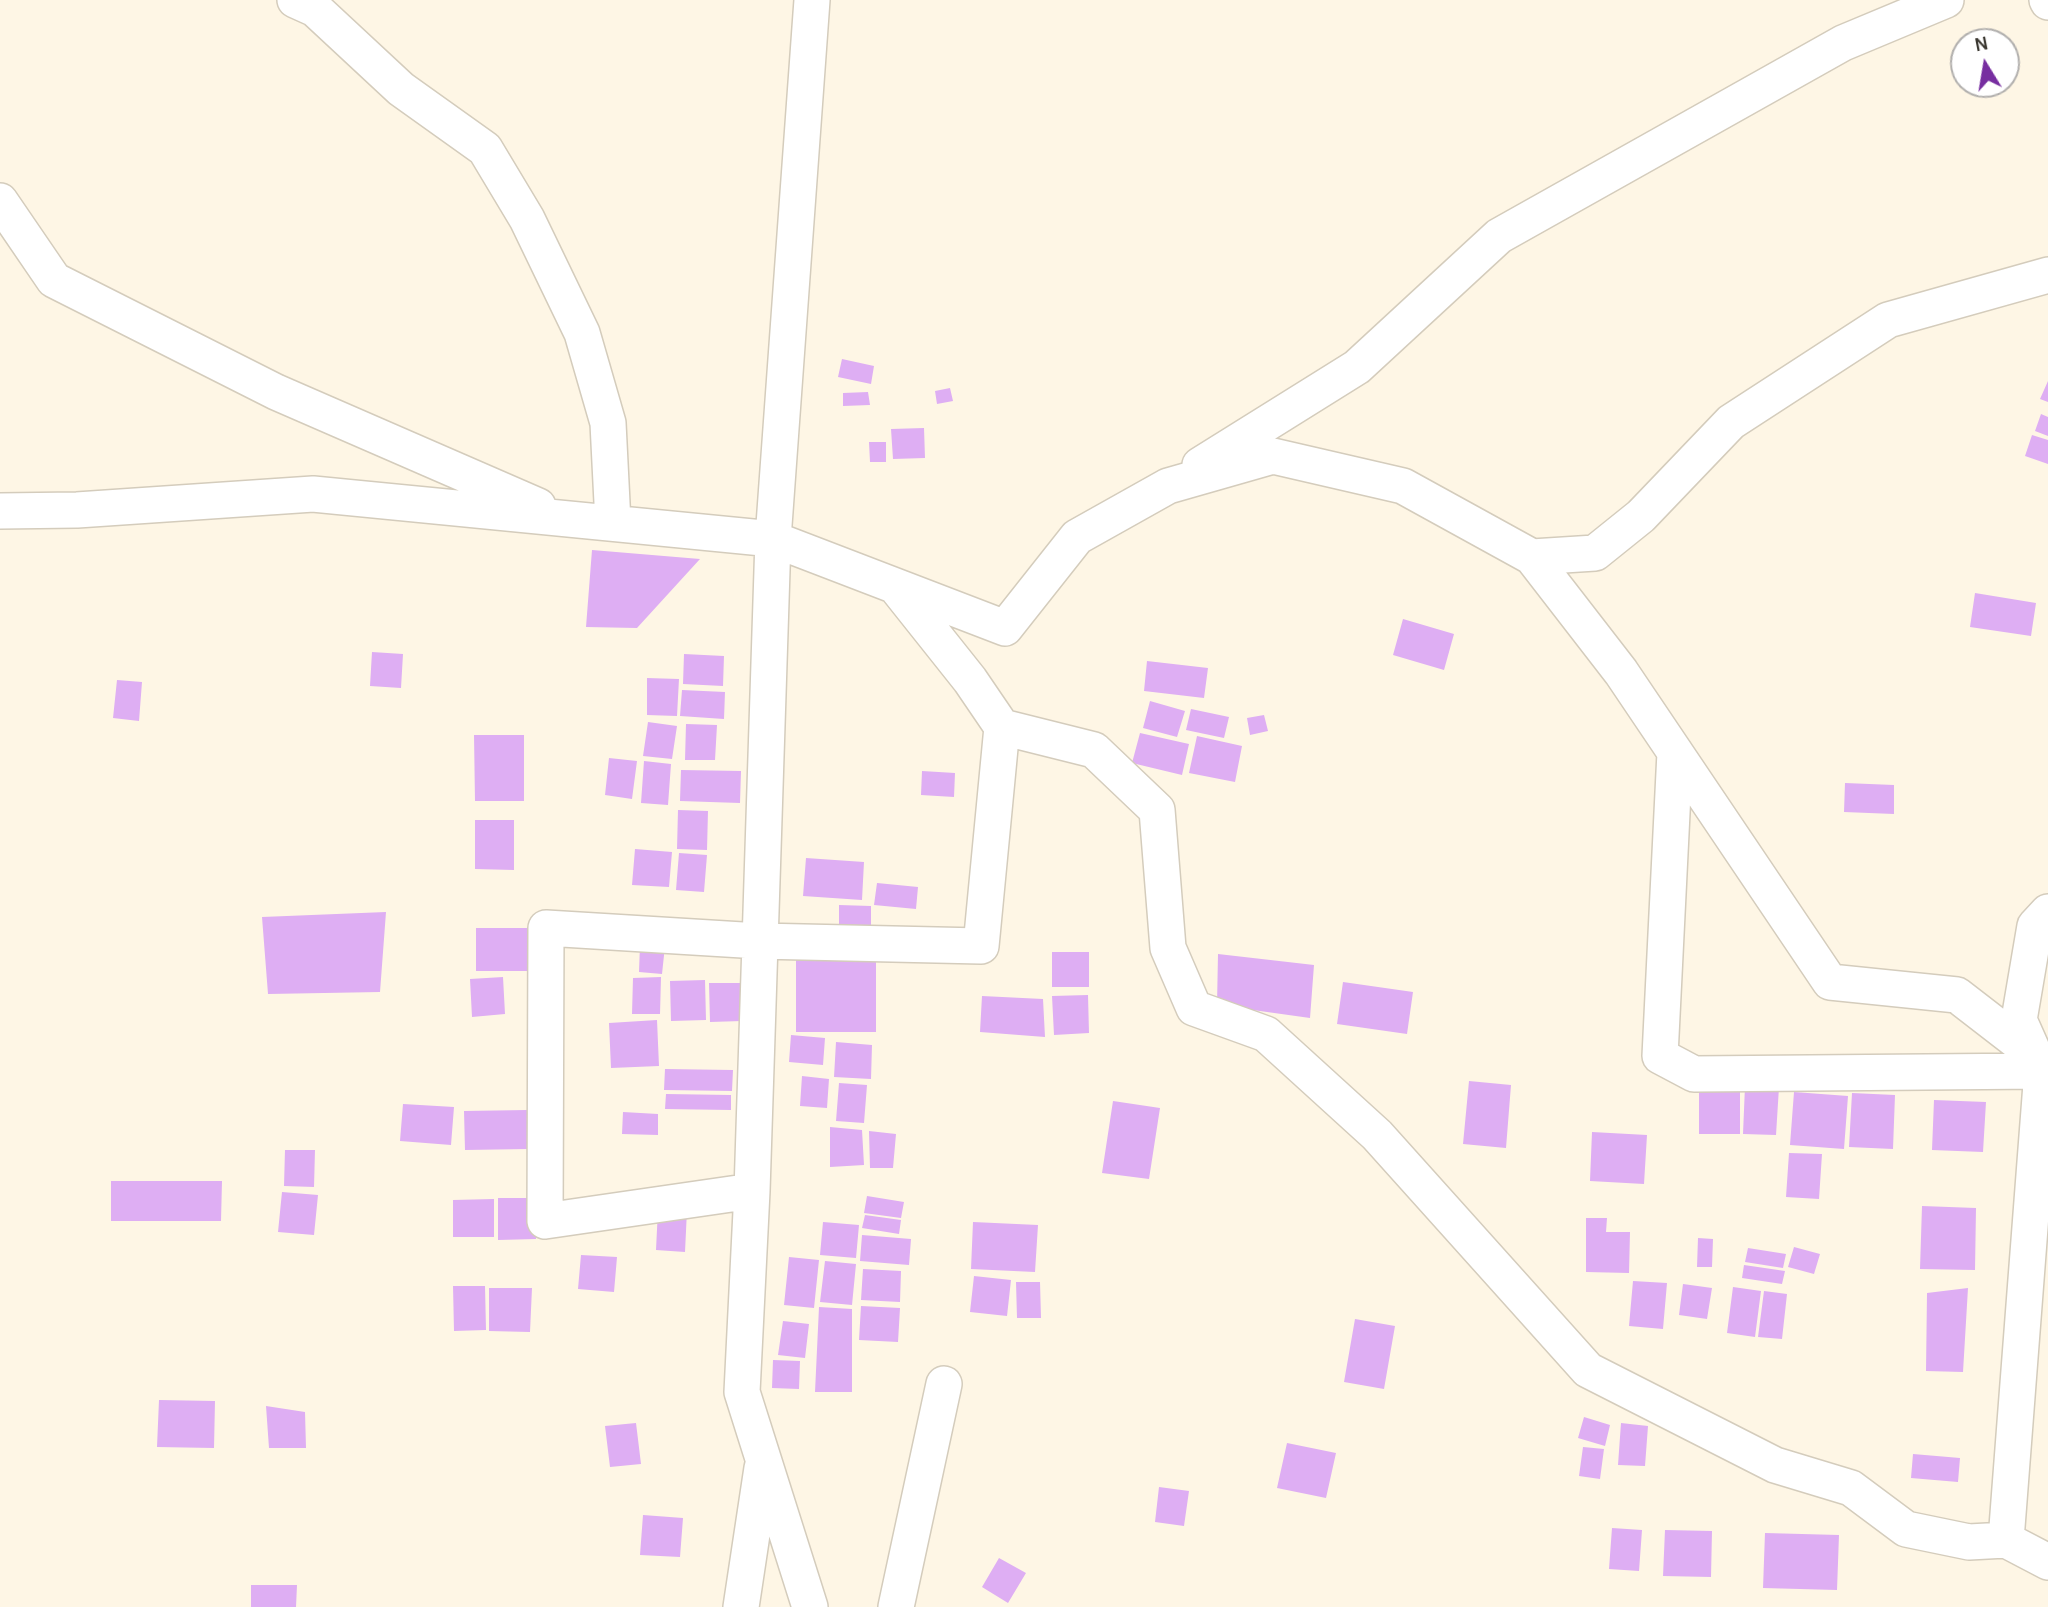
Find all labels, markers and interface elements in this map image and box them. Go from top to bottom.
north arrow [1950,28,2020,98]
text: N [1973,32,1990,56]

